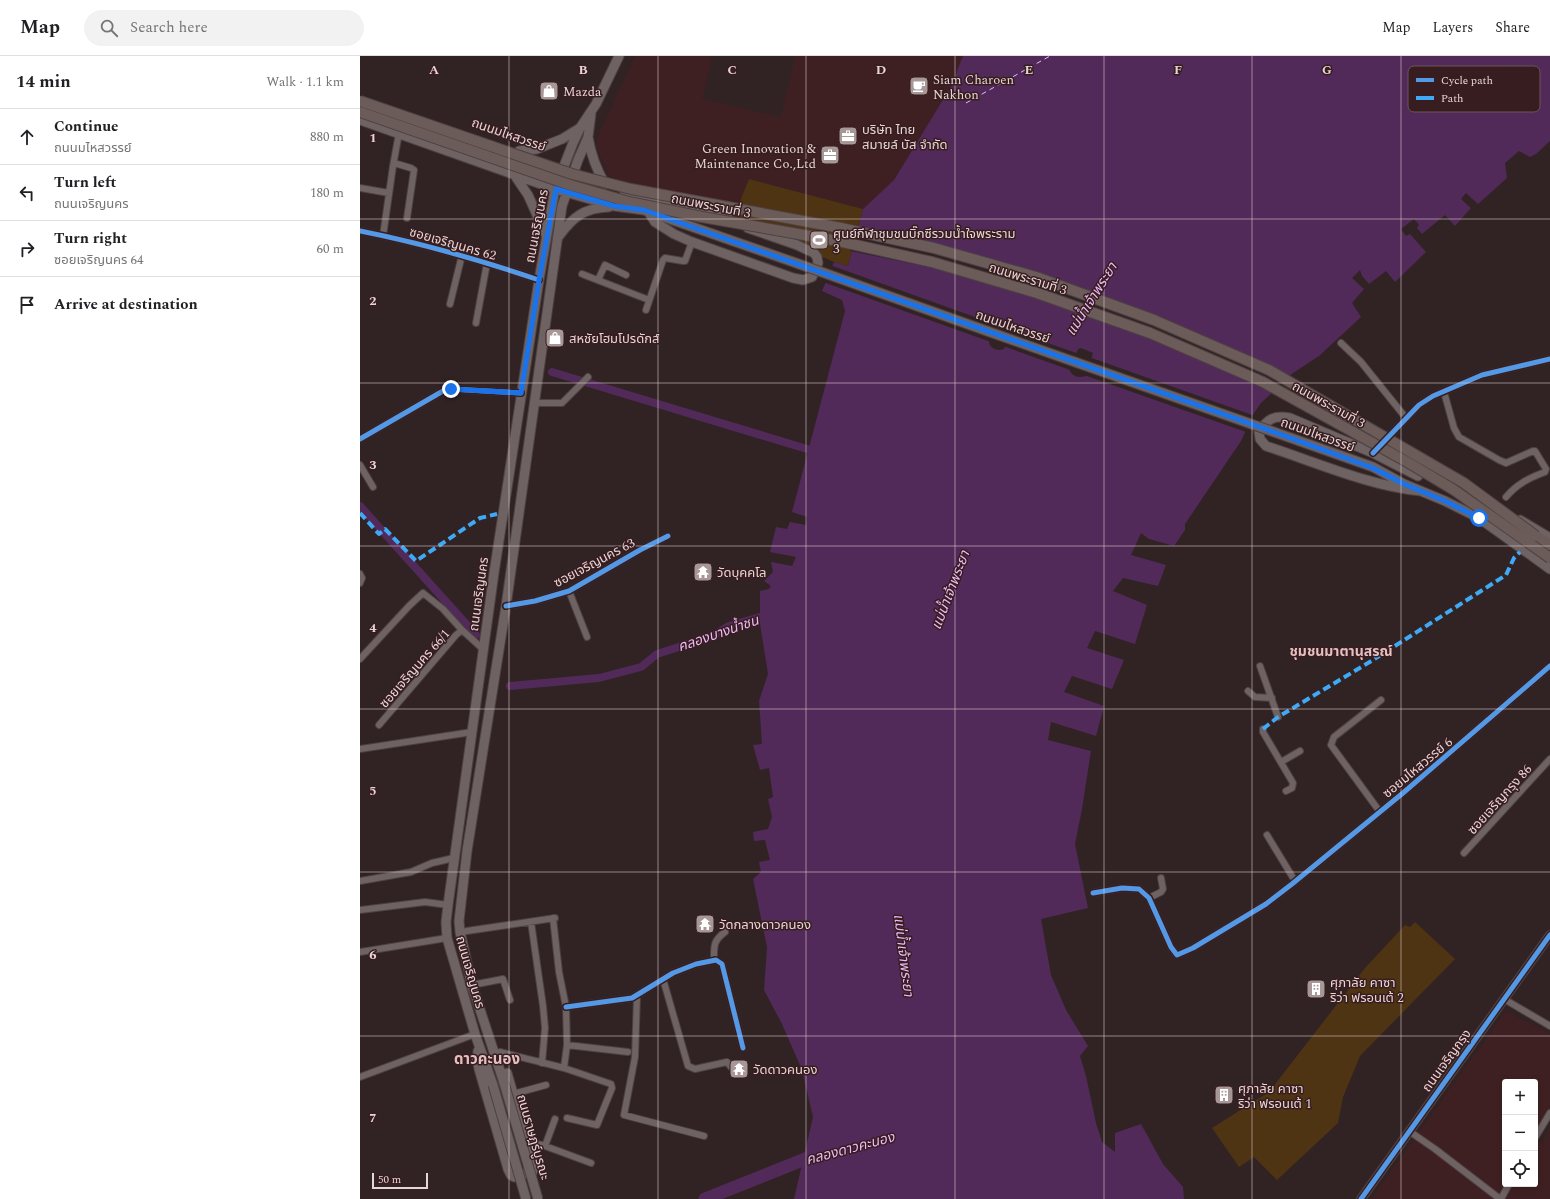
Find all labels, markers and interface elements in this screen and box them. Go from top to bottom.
search box [84,10,364,46]
text: Map [20,13,60,42]
text: Search here [130,16,208,39]
icon: search [98,17,120,39]
text: Map [1382,17,1411,38]
text: Layers [1433,17,1473,38]
text: Share [1495,17,1530,38]
text: A [429,60,439,80]
text: B [578,60,588,80]
text: C [727,60,737,80]
text: D [876,60,886,80]
text: E [1025,60,1034,80]
text: F [1174,60,1182,80]
text: G [1322,60,1332,80]
legend [1408,66,1540,112]
text: 14 min [16,69,71,95]
place label: Siam Charoen Nakhon [933,70,1015,105]
text: Walk · 1.1 km [266,72,344,92]
text: Cycle path [1441,72,1493,89]
cafe icon: Siam Charoen Nakhon [908,75,930,97]
shop icon: Mazda [538,80,560,102]
place label: Mazda [563,82,602,102]
text: Path [1441,90,1463,107]
street label: ถนนมไหสวรรย์ [469,113,549,157]
text: Continue [54,115,119,138]
place label: บริษัท ไทย สมายล์ บัส จำกัด [862,120,948,155]
office icon: บริษัท ไทย สมายล์ บัส จำกัด [837,125,859,147]
icon: ahead [16,126,38,148]
text: 880 m [310,127,344,147]
text: 1 [369,128,377,148]
text: ถนนมไหสวรรย์ [54,138,132,158]
place label: Green Innovation & Maintenance Co.,Ltd [695,139,817,174]
office icon: Green Innovation & Maintenance Co.,Ltd [819,144,841,166]
text: Turn left [54,171,116,194]
icon: left [16,182,38,204]
text: 180 m [310,183,344,203]
street label: ถนนเจริญนคร [520,188,554,265]
street label: ถนนพระรามที่ 3 [669,188,753,224]
text: ถนนเจริญนคร [54,194,129,214]
street label: ซอยเจริญนคร 62 [407,222,498,266]
place label: ศูนย์กีฬาชุมชนบิ๊กซีรวมน้ำใจพระราม 3 [833,224,1015,259]
text: Turn right [54,227,127,250]
sports icon: ศูนย์กีฬาชุมชนบิ๊กซีรวมน้ำใจพระราม 3 [808,229,830,251]
icon: right [16,238,38,260]
text: 60 m [317,239,344,259]
text: ซอยเจริญนคร 64 [54,250,144,270]
water label: แม่น้ำเจ้าพระยา [1061,257,1123,340]
street label: ถนนพระรามที่ 3 [986,258,1070,300]
text: 2 [369,291,377,311]
text: Arrive at destination [54,293,198,316]
icon: arrive [16,294,38,316]
street label: ถนนมไหสวรรย์ [973,305,1053,349]
shop icon: สหชัยโฮมโปรดักส์ [544,327,566,349]
place label: สหชัยโฮมโปรดักส์ [569,329,659,349]
street label: ถนนพระรามที่ 3 [1288,377,1369,433]
route end [442,380,460,398]
street label: ถนนมไหสวรรย์ [1278,412,1358,458]
text: 3 [369,455,377,475]
route start [1470,509,1488,527]
street label: ซอยเจริญนคร 63 [550,533,639,593]
water label: แม่น้ำเจ้าพระยา [926,546,976,633]
street label: ถนนเจริญนคร [464,556,494,632]
temple icon: วัดบุคคโล [692,561,714,583]
place label: วัดบุคคโล [717,563,767,583]
water label: คลองบางน้ำชน [675,609,763,657]
text: 4 [369,618,377,638]
street label: ซอยเจริญนคร 66/1 [375,625,455,713]
district label: ชุมชนมาตานุสรณ์ [1289,641,1393,662]
street label: ซอยมไหสวรรย์ 6 [1378,732,1457,803]
street label: ซอยเจริญกรุง 86 [1463,760,1537,839]
text: 5 [369,781,377,801]
temple icon: วัดกลางดาวคนอง [694,913,716,935]
water label: แม่น้ำเจ้าพระยา [888,913,919,999]
place label: วัดกลางดาวคนอง [719,915,811,935]
street label: ถนนเจริญนคร [450,934,490,1011]
text: 6 [369,945,377,965]
place label: ศุภาลัย คาซา ริว่า ฟรอนเต้ 2 [1330,973,1404,1008]
building icon: ศุภาลัย คาซา ริว่า ฟรอนเต้ 2 [1305,978,1327,1000]
street label: ถนนเจริญกรุง [1417,1025,1476,1096]
district label: ดาวคะนอง [454,1048,520,1071]
temple icon: วัดดาวคนอง [728,1058,750,1080]
place label: วัดดาวคนอง [753,1060,817,1080]
place label: ศุภาลัย คาซา ริว่า ฟรอนเต้ 1 [1238,1079,1312,1114]
map controls [1502,1079,1538,1187]
button: + [1502,1079,1538,1115]
building icon: ศุภาลัย คาซา ริว่า ฟรอนเต้ 1 [1213,1084,1235,1106]
street label: ถนนราษฎร์บูรณะ [511,1092,555,1182]
text: 7 [369,1108,377,1128]
button: − [1502,1115,1538,1151]
water label: คลองดาวคะนอง [804,1126,898,1170]
button: locate [1502,1151,1538,1187]
scale bar [372,1171,428,1190]
text: 50 m [378,1171,401,1188]

